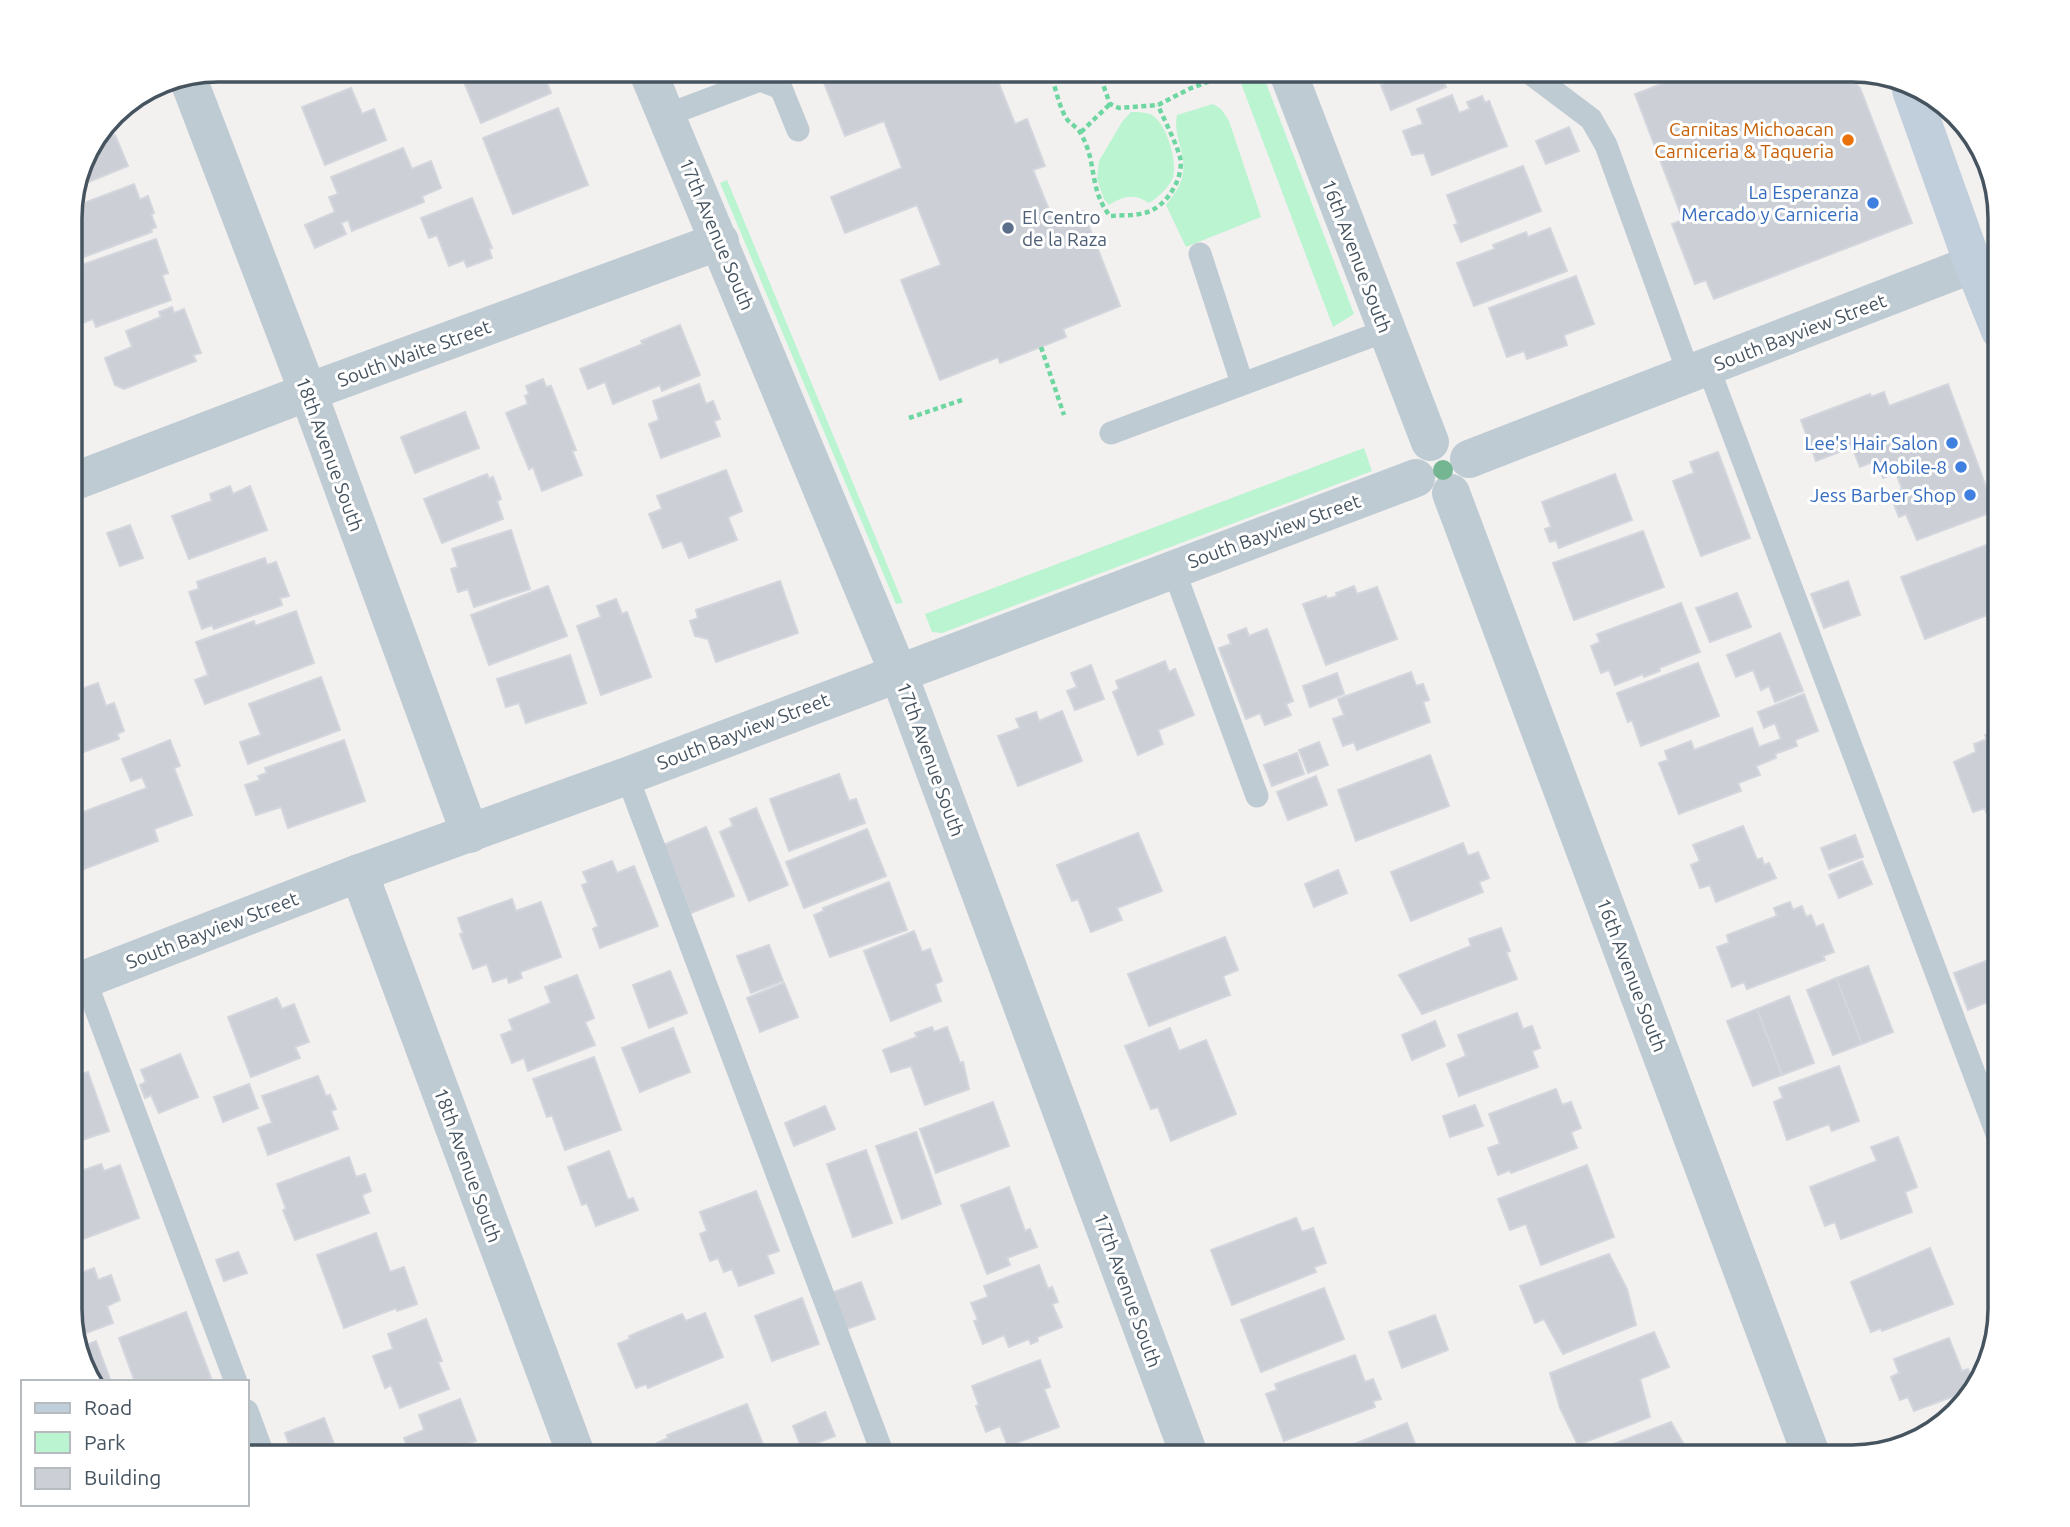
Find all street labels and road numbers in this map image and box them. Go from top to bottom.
street label: 17th Avenue South [675,155,759,313]
street label: 16th Avenue South [1318,176,1396,336]
street label: South Bayview Street [1711,289,1890,375]
street label: South Waite Street [334,315,494,391]
street label: 18th Avenue South [292,374,368,534]
street label: South Bayview Street [1185,489,1364,573]
street label: 17th Avenue South [893,679,969,839]
street label: South Bayview Street [654,688,833,774]
street label: South Bayview Street [123,887,302,973]
street label: 16th Avenue South [1593,895,1671,1055]
street label: 18th Avenue South [430,1085,506,1245]
street label: 17th Avenue South [1090,1210,1166,1370]

